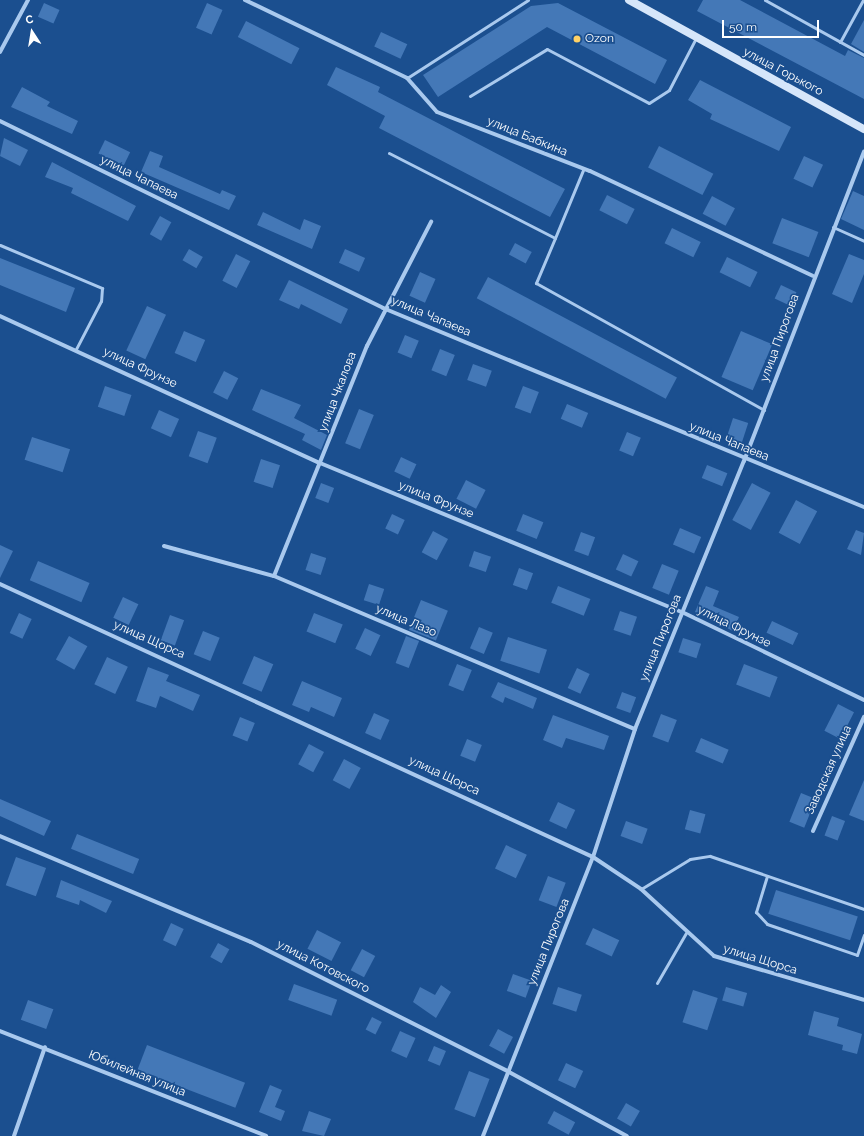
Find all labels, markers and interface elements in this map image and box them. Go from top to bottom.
north arrow [12,12,52,52]
scale bar [724,12,821,38]
text: С [24,13,34,27]
text: 50 m [729,20,757,34]
place label: Ozon [585,32,614,46]
marker: Ozon [572,34,582,44]
street label: улица Горького [740,45,826,99]
street label: улица Бабкина [485,114,569,160]
street label: улица Чапаева [98,153,180,203]
street label: улица Пирогова [757,292,803,384]
street label: улица Чапаева [389,294,473,340]
street label: улица Фрунзе [101,345,179,391]
street label: улица Чкалова [316,350,360,434]
street label: улица Чапаева [687,419,771,465]
street label: улица Фрунзе [396,478,476,522]
street label: улица Пирогова [637,593,685,683]
street label: улица Лазо [373,602,439,640]
street label: улица Фрунзе [695,603,773,651]
street label: улица Щорса [111,618,187,662]
street label: Заводская улица [803,723,855,817]
street label: улица Щорса [406,753,482,799]
street label: улица Пирогова [525,897,573,987]
street label: улица Котовского [274,937,372,997]
street label: улица Щорса [721,942,799,978]
street label: Юбилейная улица [86,1048,188,1100]

